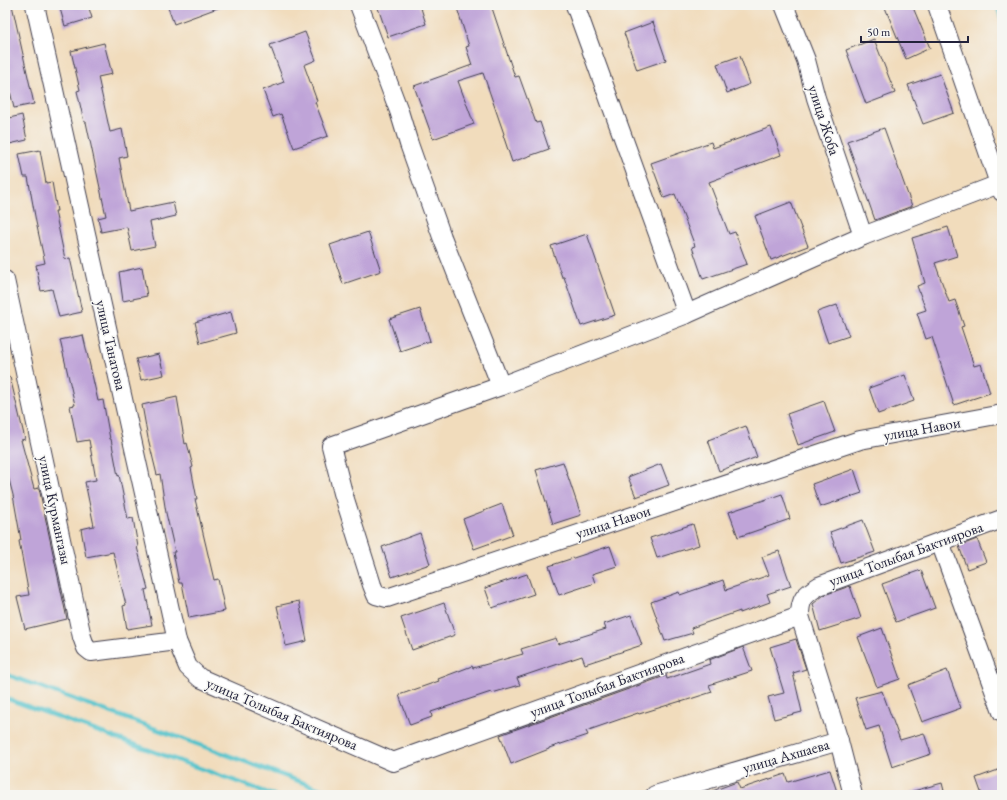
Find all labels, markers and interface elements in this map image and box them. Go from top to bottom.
scale bar [861,18,968,44]
text: 50 m [867,24,891,40]
street label: улица Жоба [804,82,845,157]
street label: улица Танатова [92,298,131,392]
street label: улица Навои [882,412,962,445]
street label: улица Курмангазы [35,454,76,566]
street label: улица Навои [573,500,653,543]
street label: улица Толыбая Бактиярова [826,517,986,590]
street label: улица Толыбая Бактиярова [527,648,687,721]
street label: улица Толыбая Бактиярова [204,673,361,754]
street label: улица Ахшаева [740,734,831,777]

